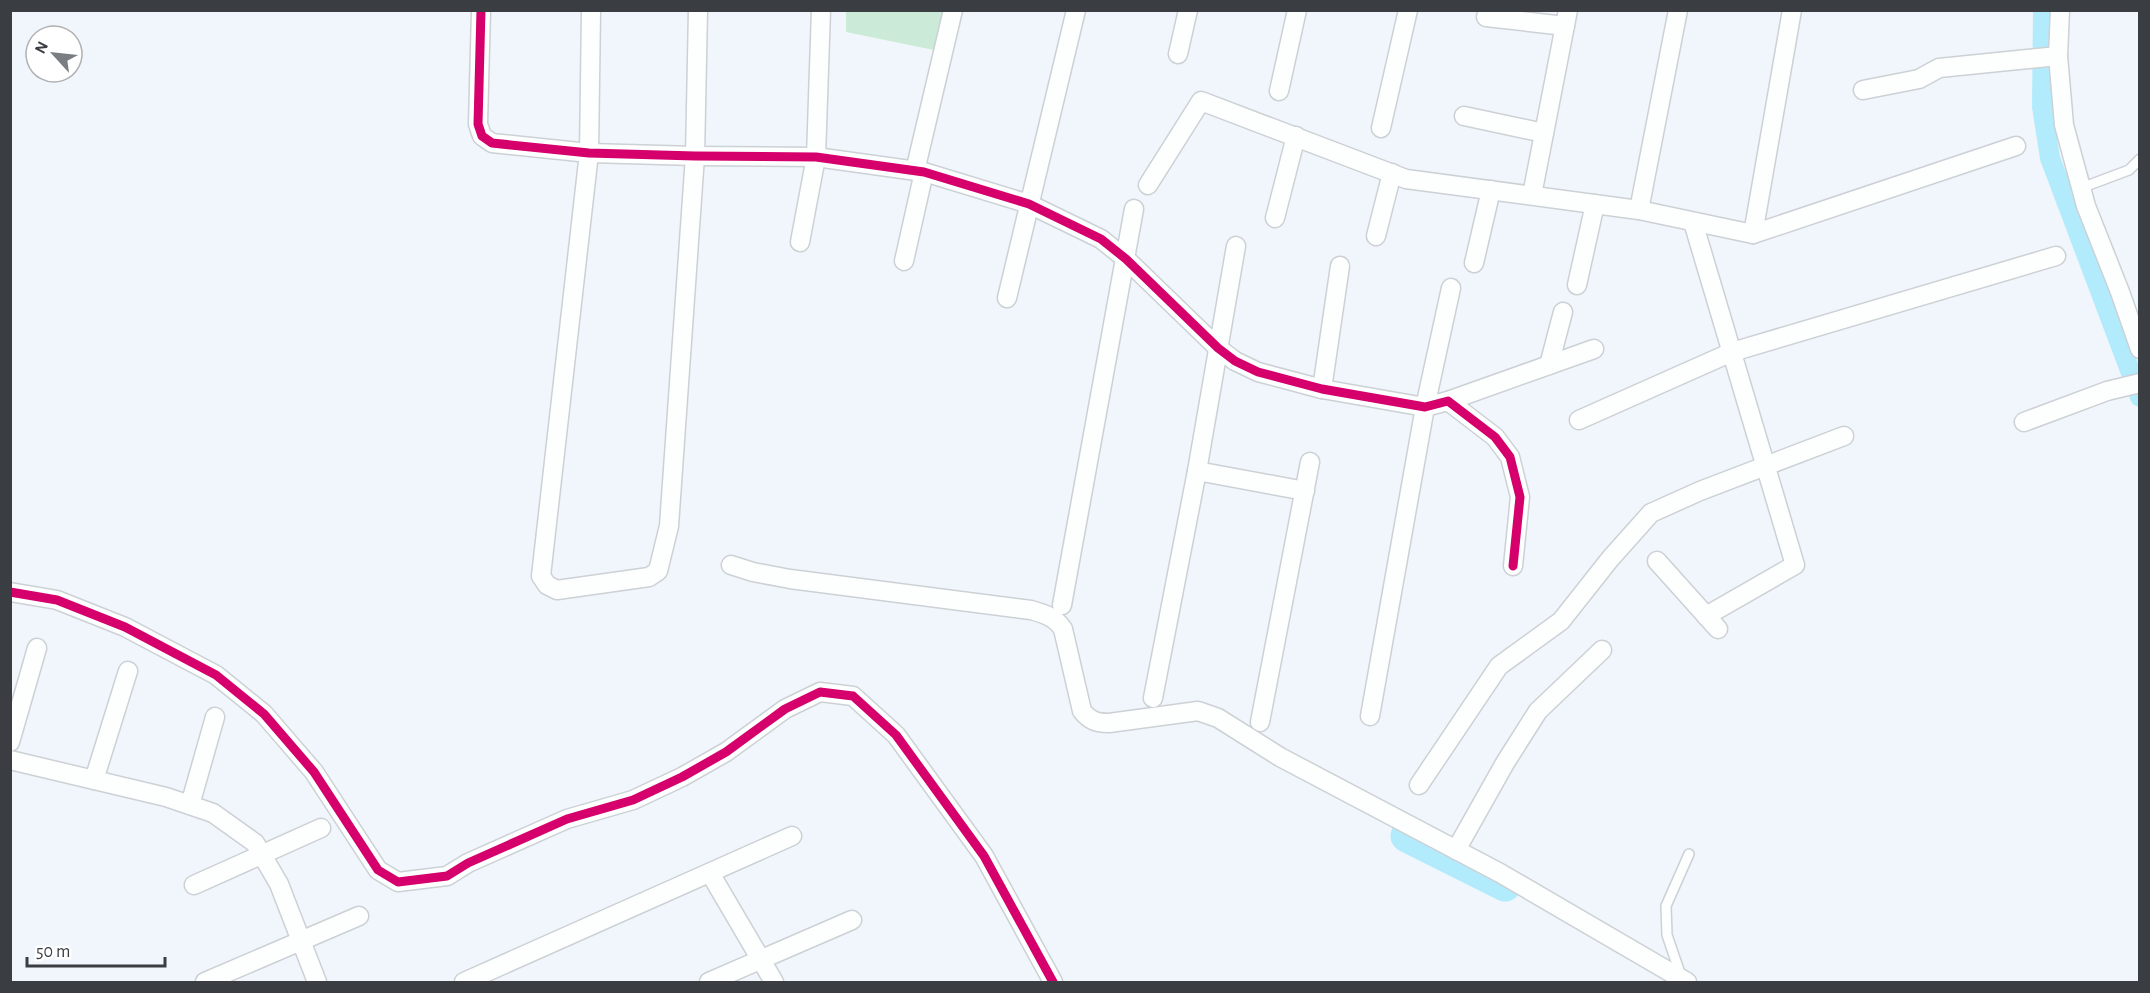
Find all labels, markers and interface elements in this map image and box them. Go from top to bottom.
north arrow [24,24,84,84]
text: N [32,39,51,56]
scale bar [27,930,165,968]
text: 50 m [36,943,70,961]

